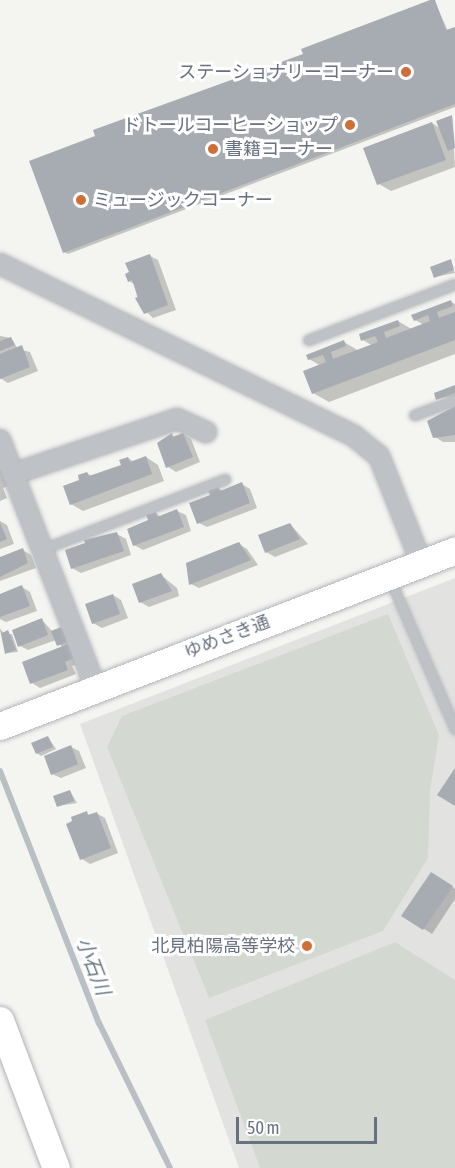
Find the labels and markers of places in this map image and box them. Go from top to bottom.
place label: ステーショナリーコーナー [178,61,394,83]
marker: ステーショナリーコーナー [399,65,413,79]
place label: ドトールコーヒーショップ [122,114,338,136]
marker: ドトールコーヒーショップ [343,118,357,132]
place label: 書籍コーナー [225,138,333,160]
marker: 書籍コーナー [206,142,220,156]
place label: ミュージックコーナー [93,189,273,211]
marker: ミュージックコーナー [74,193,88,207]
place label: 北見柏陽高等学校 [151,935,295,957]
marker: 北見柏陽高等学校 [300,939,314,953]

